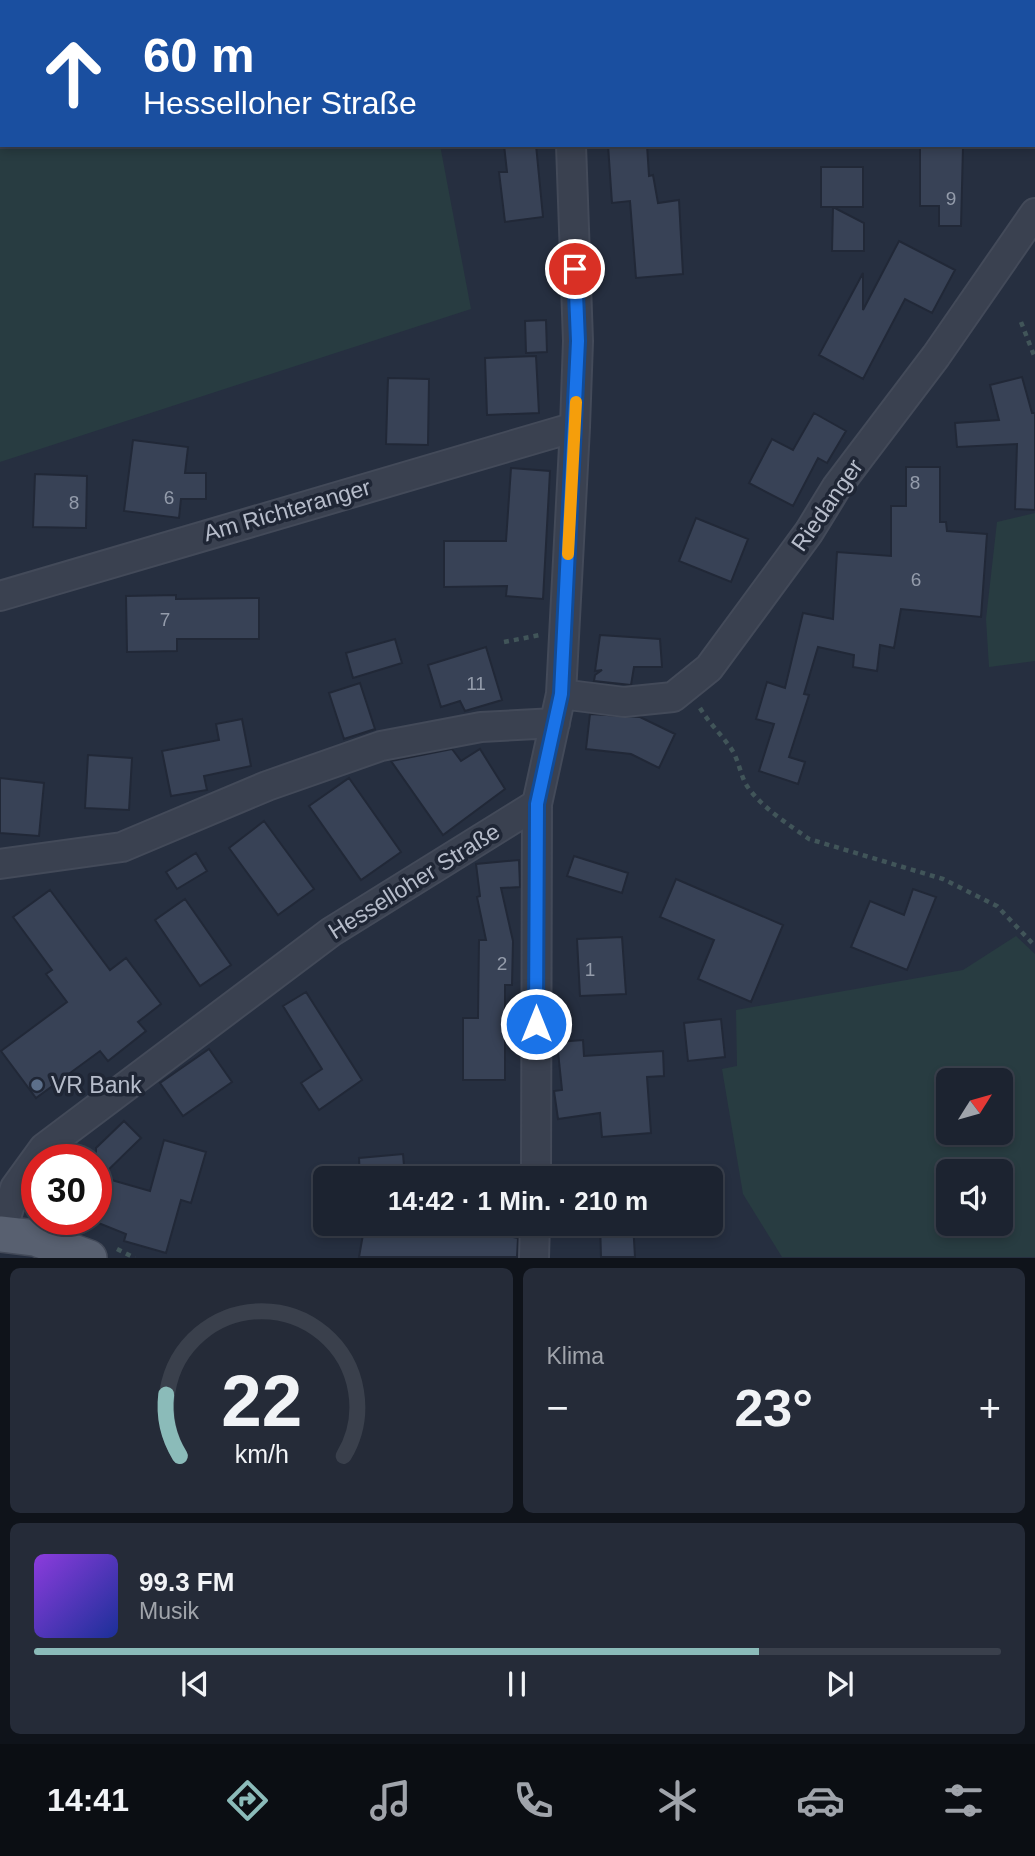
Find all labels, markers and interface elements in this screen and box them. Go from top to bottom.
icon: ahead [28,28,119,119]
text: 60 m [143,28,255,82]
text: Hesselloher Straße [143,85,417,121]
house number: 9 [946,188,956,209]
pin [545,239,605,299]
icon: arrive [556,250,594,288]
street label: Riedanger [786,454,868,556]
house number: 8 [910,472,920,493]
street label: Am Richteranger [200,474,374,546]
house number: 6 [164,487,174,508]
house number: 8 [69,492,79,513]
house number: 6 [911,569,921,590]
house number: 7 [160,609,170,630]
house number: 11 [466,673,486,694]
street label: Hesselloher Straße [324,818,504,944]
house number: 2 [497,953,507,974]
house number: 1 [585,959,595,980]
position arrow [499,987,573,1061]
north arrow [936,1068,1013,1144]
map controls [936,1068,1013,1236]
place label: VR Bank [51,1072,142,1098]
marker: VR Bank [29,1077,45,1093]
speed limit sign: 30 [21,1144,112,1235]
button: sound [936,1159,1013,1236]
text: 14:42 · 1 Min. · 210 m [388,1186,648,1216]
text: Klima [547,1343,604,1369]
text: 22 [221,1361,302,1442]
text: 23° [734,1379,813,1437]
text: − [547,1387,569,1429]
text: + [979,1387,1001,1429]
text: km/h [234,1440,288,1468]
text: 99.3 FM [139,1567,234,1597]
text: Musik [139,1598,199,1624]
icon: previous [176,1665,214,1703]
icon: pause [498,1665,536,1703]
icon: next [821,1665,859,1703]
icon: directions [223,1776,272,1825]
icon: music [366,1776,415,1825]
icon: phone [509,1776,558,1825]
icon: climate [653,1776,702,1825]
icon: car [796,1776,845,1825]
icon: filters [939,1776,988,1825]
text: 14:41 [47,1782,129,1818]

